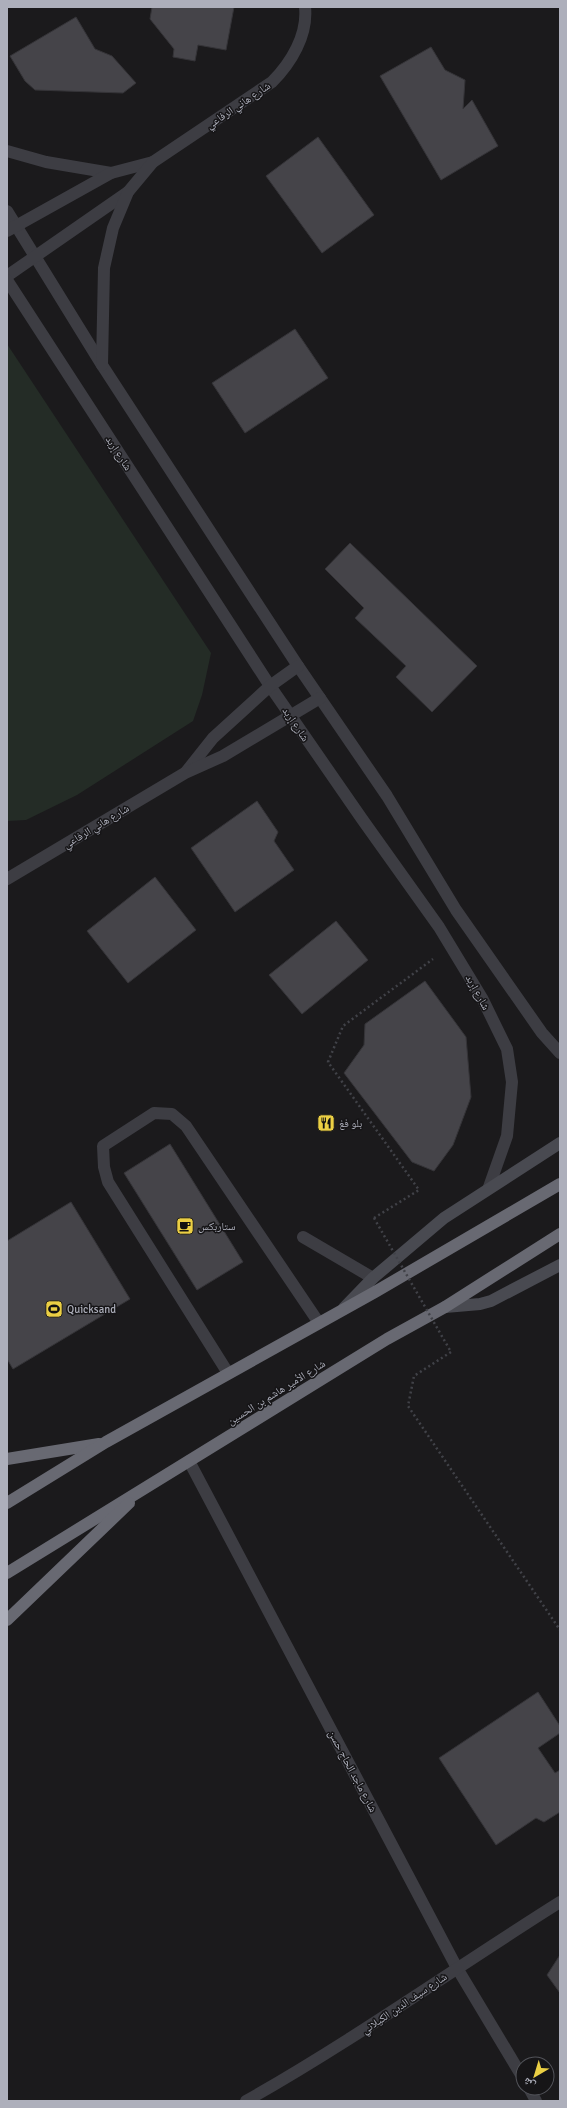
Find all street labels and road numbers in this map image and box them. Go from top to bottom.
street label: شارع هاني الرفاعي [204,79,274,133]
street label: شارع إربد [102,434,134,473]
street label: شارع إربد [279,705,312,744]
street label: شارع هاني الرفاعي [61,802,133,853]
street label: شارع إربد [462,972,493,1012]
street label: شارع الأمير هاشم بن الحسين [225,1357,328,1429]
street label: شارع ماجد الحاج حسن [325,1728,380,1814]
street label: شارع سيف الدين الكيلاني [359,1970,450,2038]

